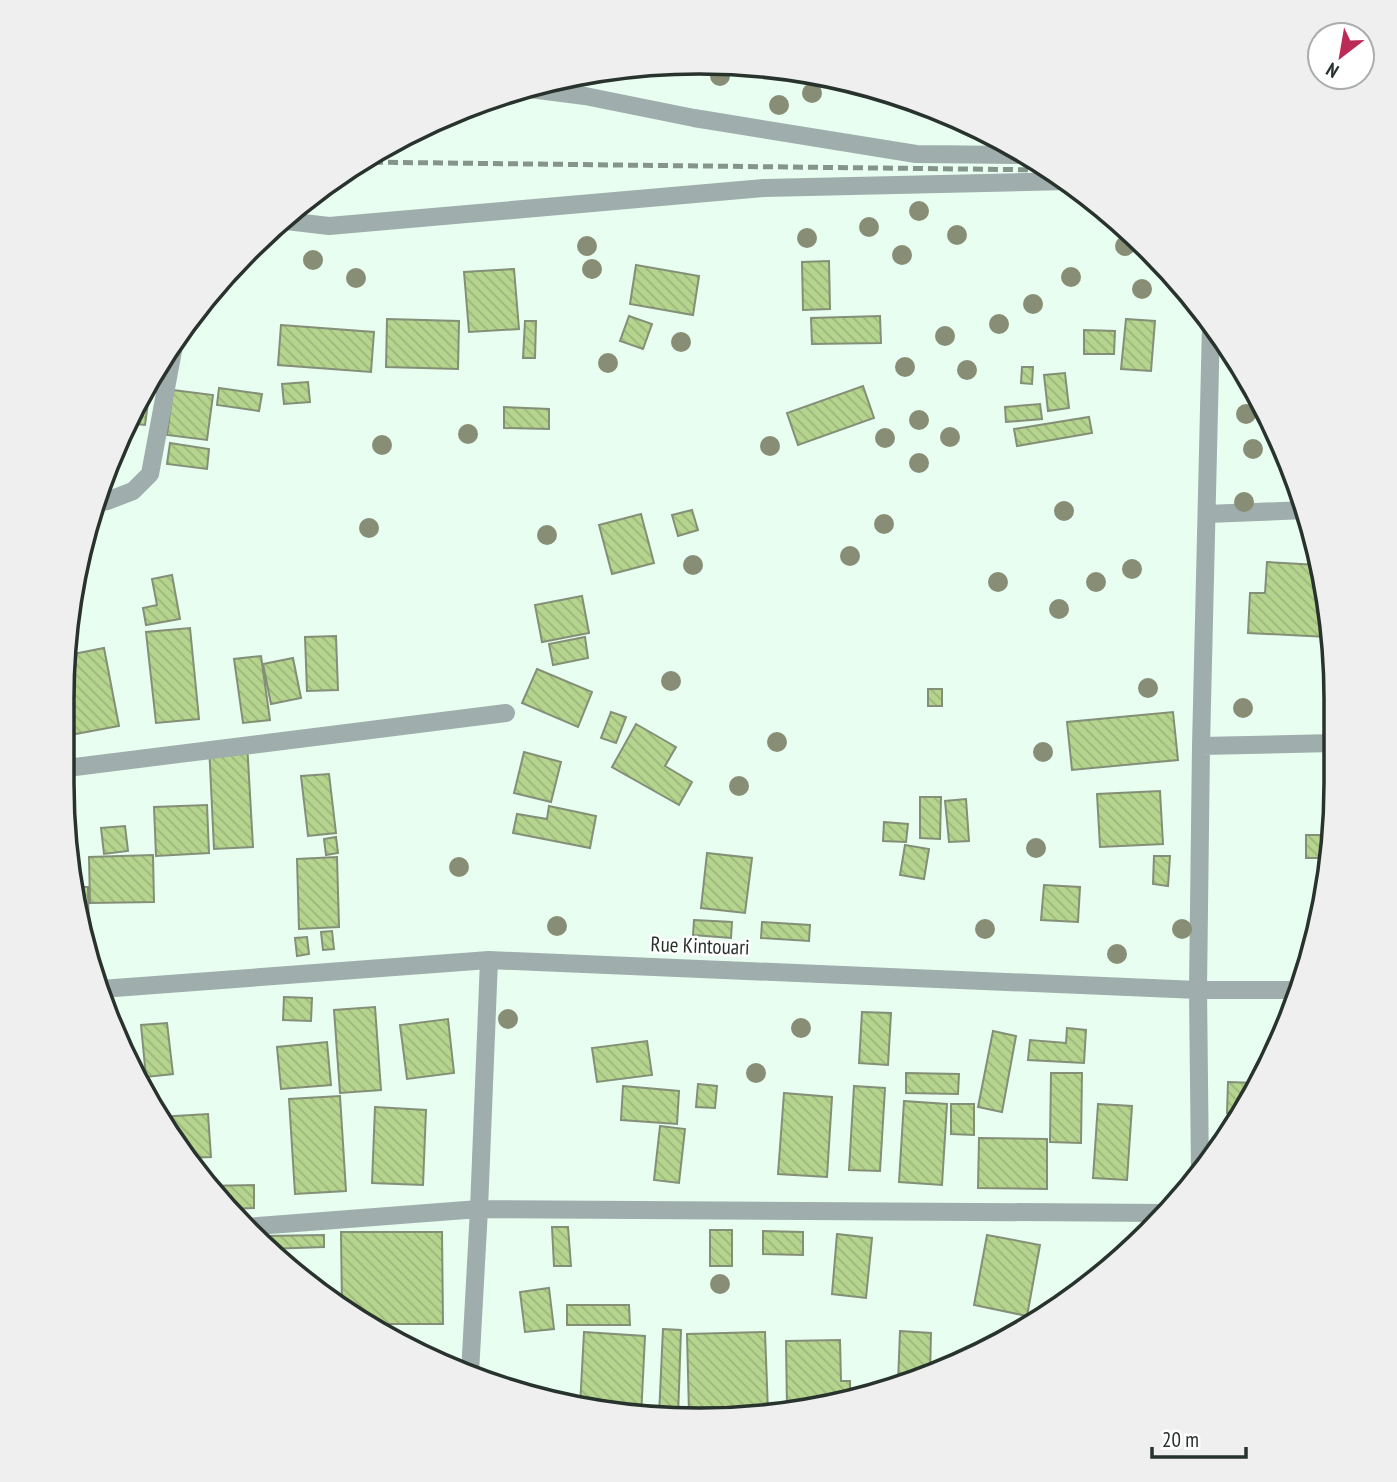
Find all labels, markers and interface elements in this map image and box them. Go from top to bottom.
north arrow [1306,21,1376,91]
text: N [1322,58,1343,84]
street label: Rue Kintouari [650,930,750,961]
scale bar [1152,1416,1246,1460]
text: 20 m [1162,1426,1199,1453]

